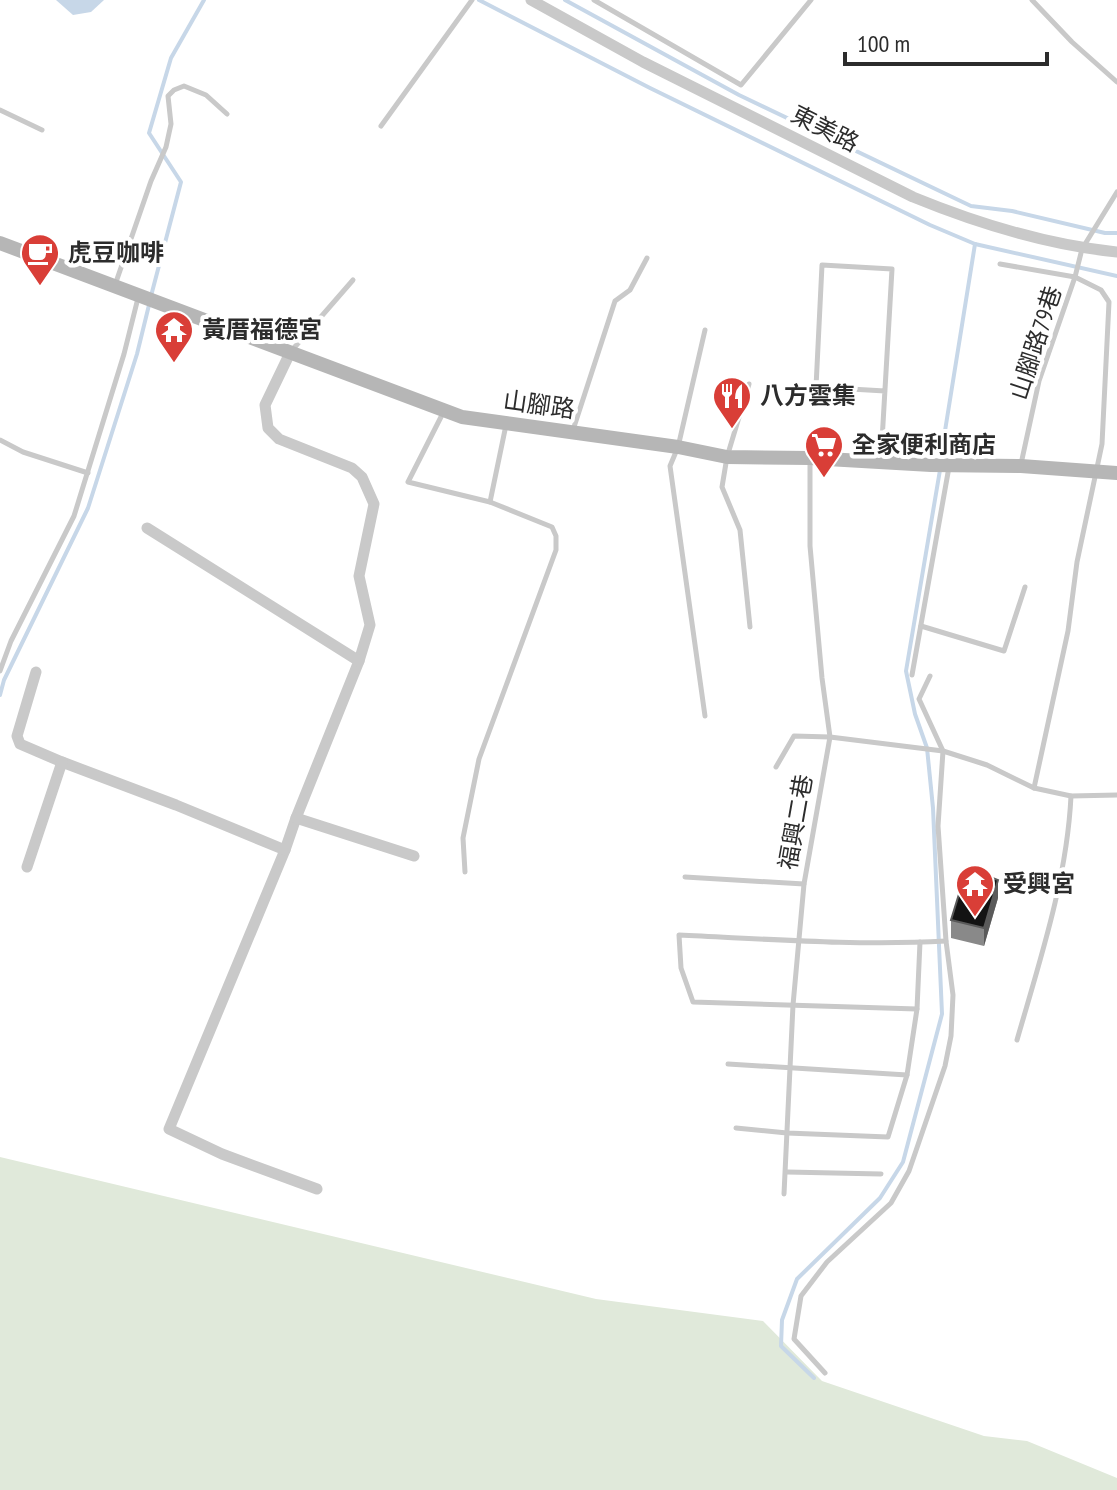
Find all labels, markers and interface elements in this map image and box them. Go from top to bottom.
scale bar [845,16,1047,66]
text: 100 m [857,28,910,59]
street label: 東美路 [786,98,864,159]
cafe icon: 虎豆咖啡 [19,232,61,287]
place label: 虎豆咖啡 [68,237,164,268]
street label: 山腳路79巷 [1003,282,1068,404]
temple icon: 黃厝福德宮 [153,309,195,364]
place label: 黃厝福德宮 [202,314,322,345]
restaurant icon: 八方雲集 [711,375,753,430]
place label: 八方雲集 [760,380,856,411]
street label: 山腳路 [501,384,577,425]
supermarket icon: 全家便利商店 [803,424,845,479]
place label: 全家便利商店 [852,429,996,460]
street label: 福興二巷 [772,772,819,872]
temple icon: 受興宮 [954,863,996,918]
place label: 受興宮 [1003,868,1075,899]

